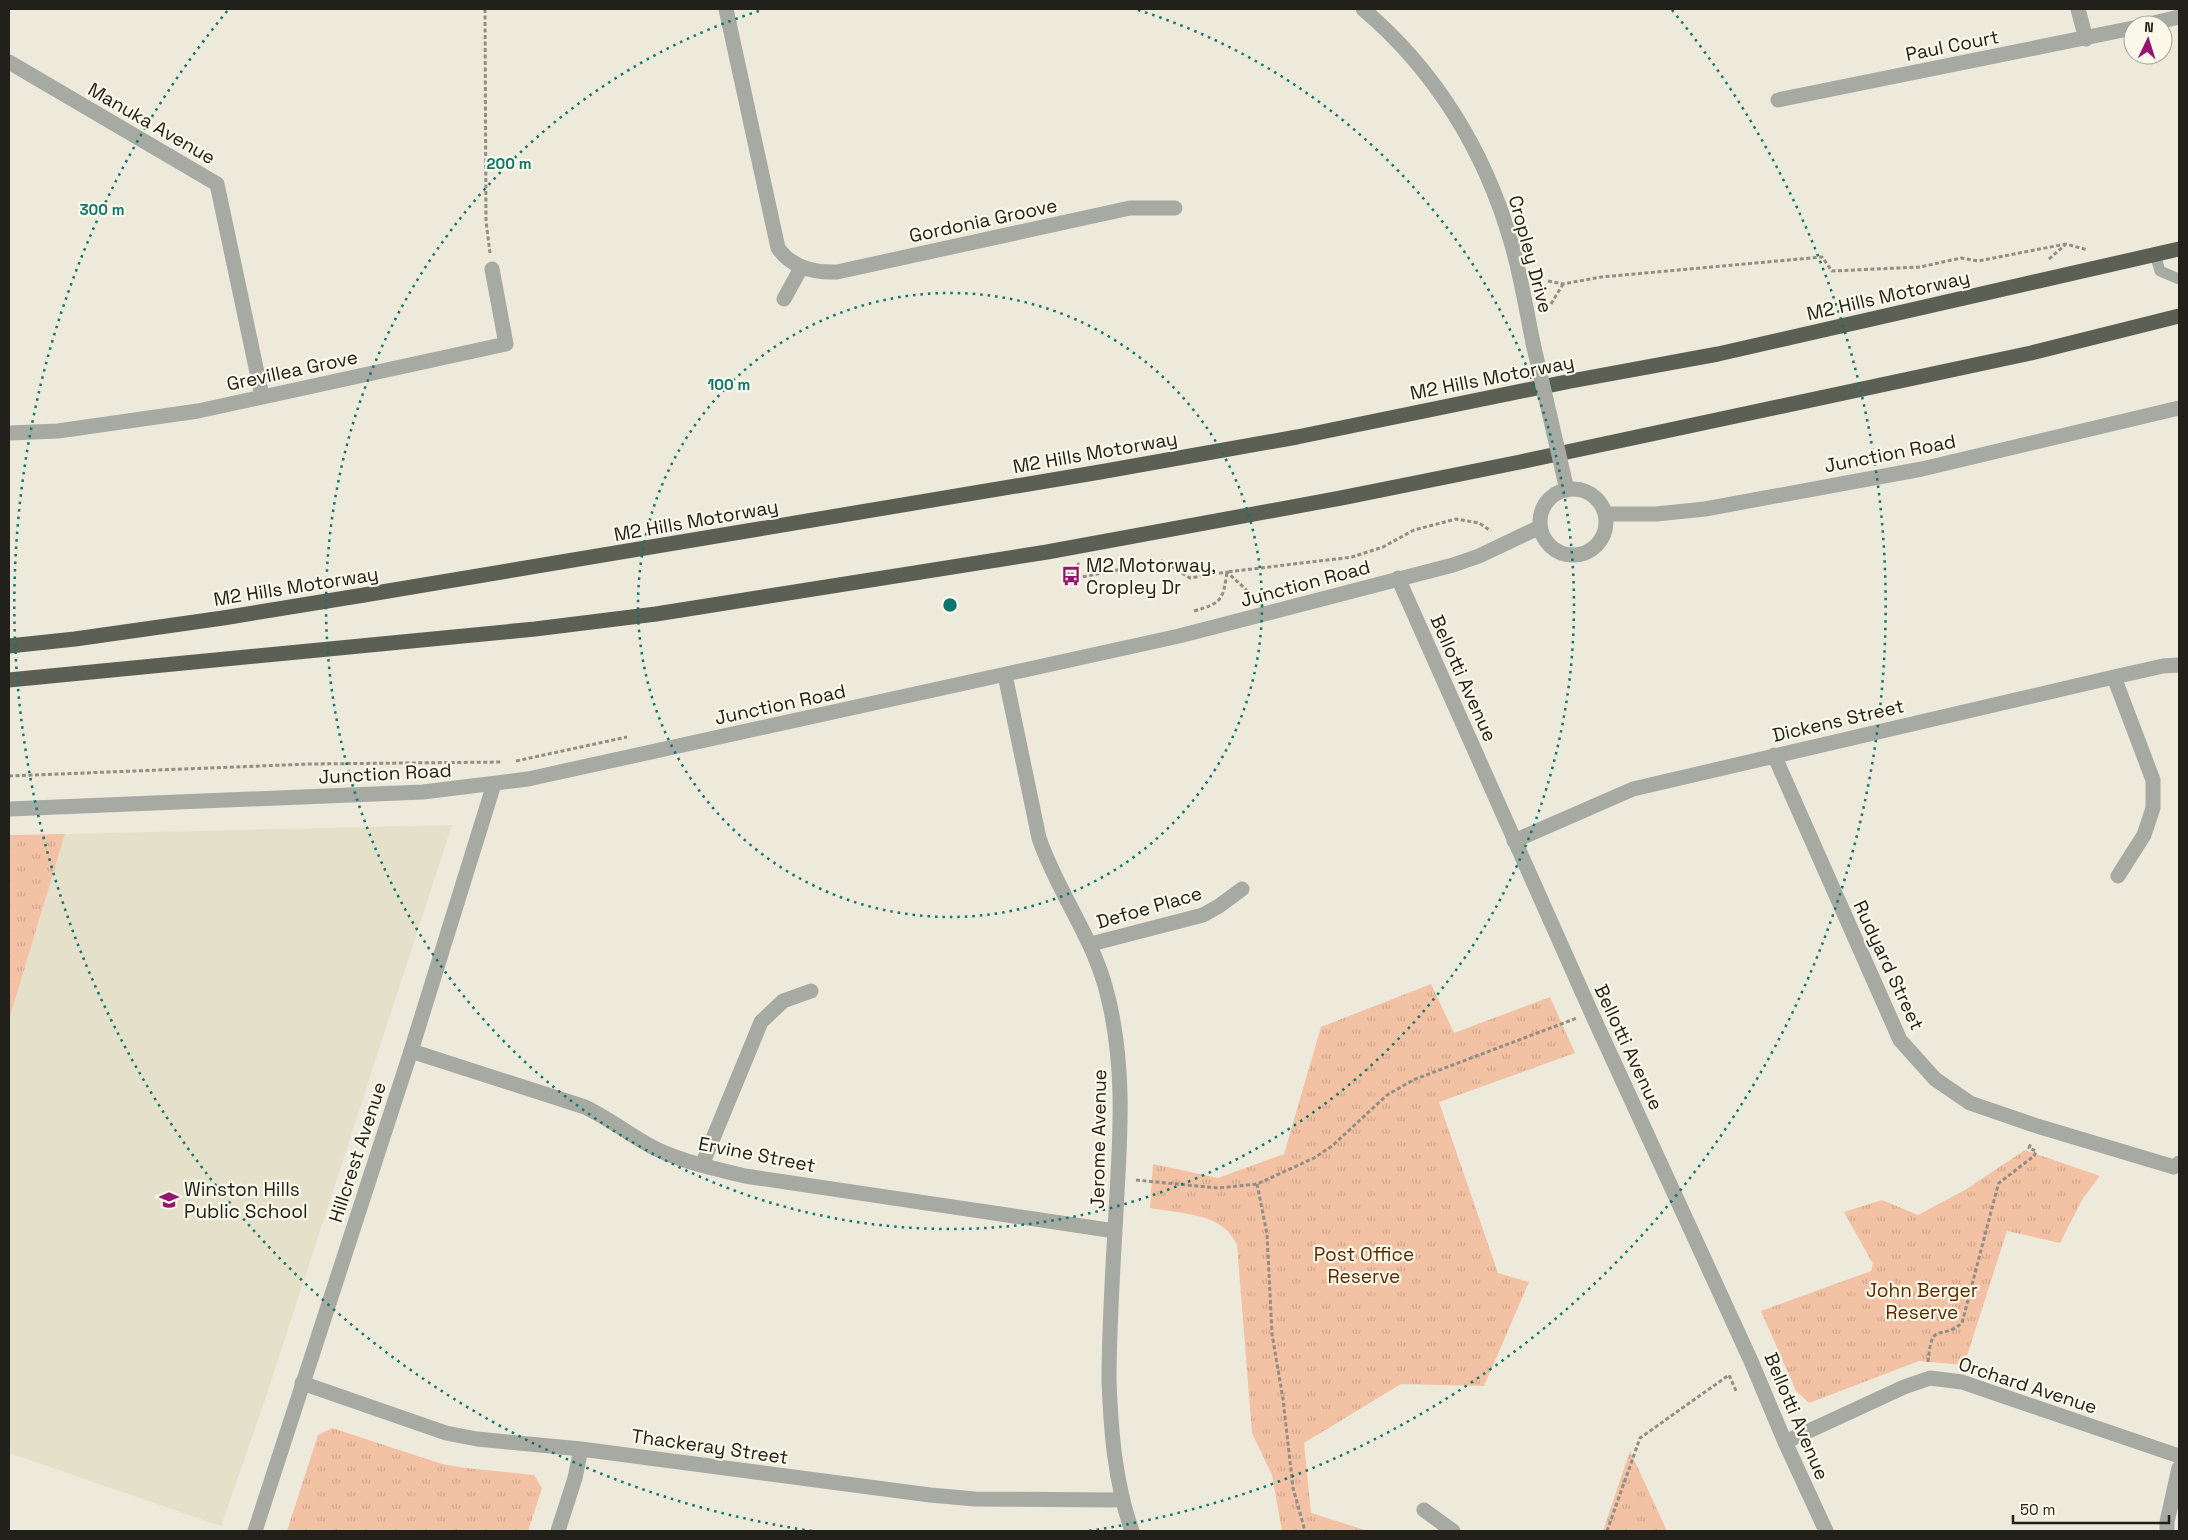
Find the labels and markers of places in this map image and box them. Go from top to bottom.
place label: M2 Motorway, Cropley Dr [1086,553,1216,600]
bus stop icon: M2 Motorway, Cropley Dr [1060,565,1082,587]
centre of rings [941,596,959,614]
place label: Winston Hills Public School [184,1177,308,1224]
school or university icon: Winston Hills Public School [158,1189,180,1211]

